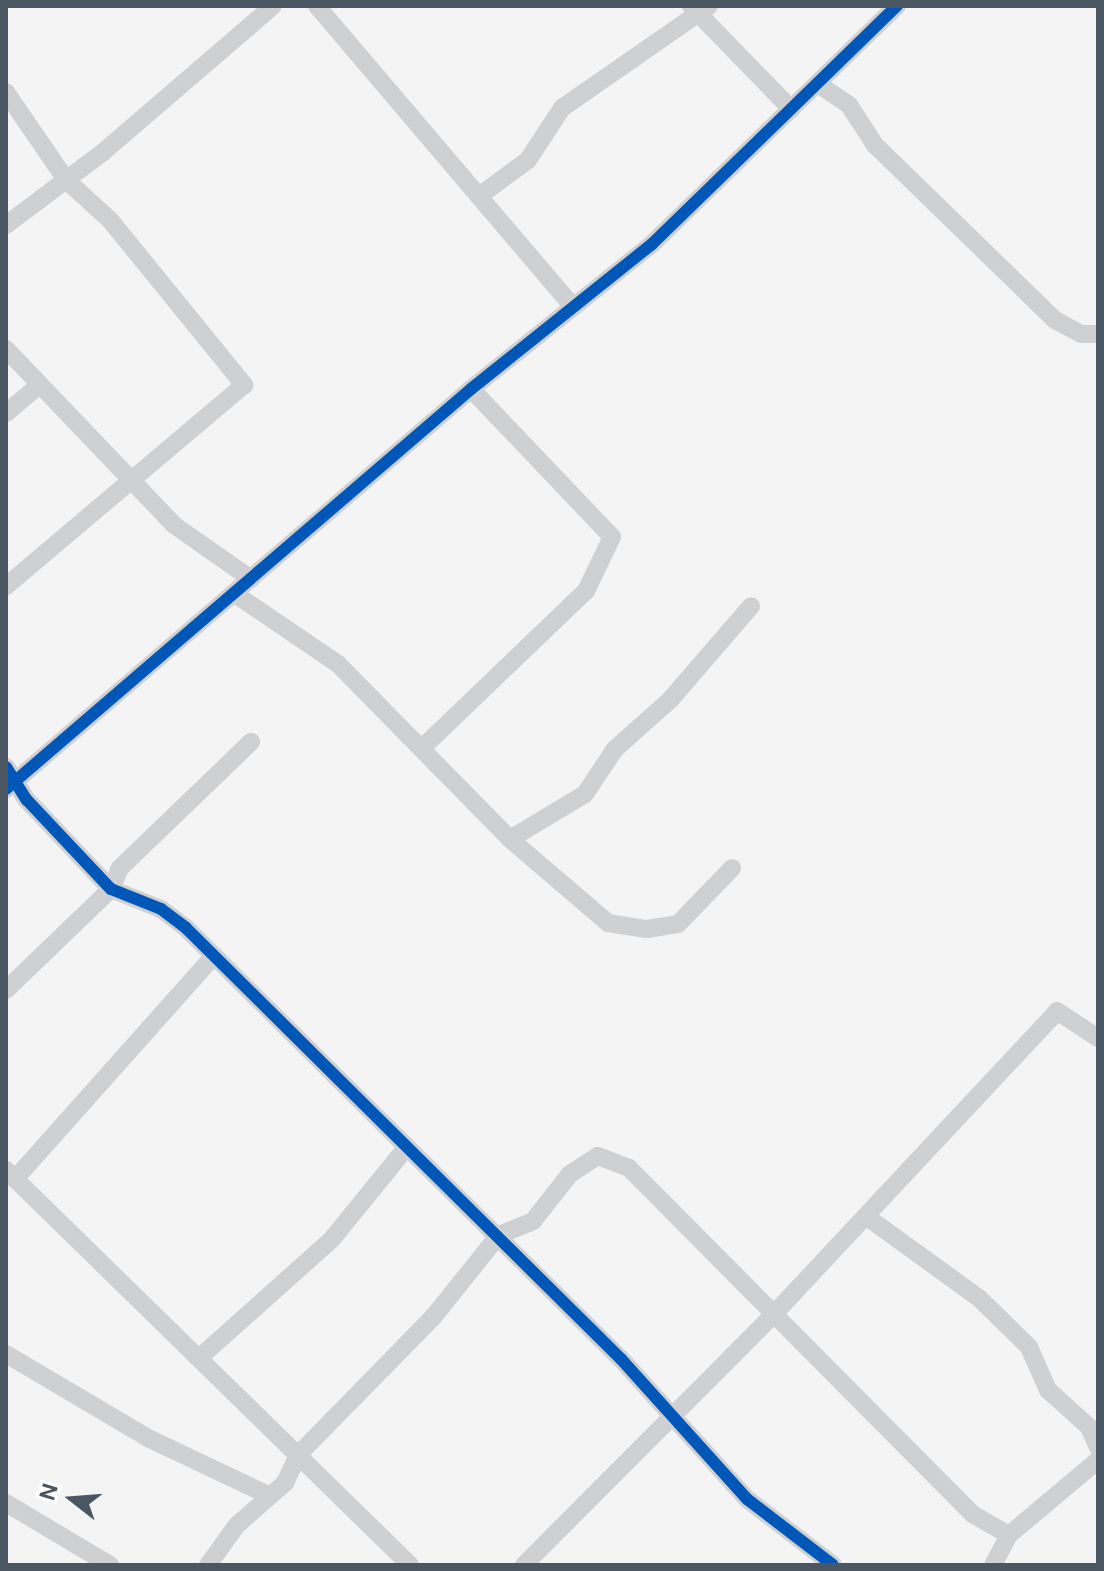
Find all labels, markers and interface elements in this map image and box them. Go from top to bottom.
north arrow [32,1459,112,1539]
text: N [32,1480,65,1504]

